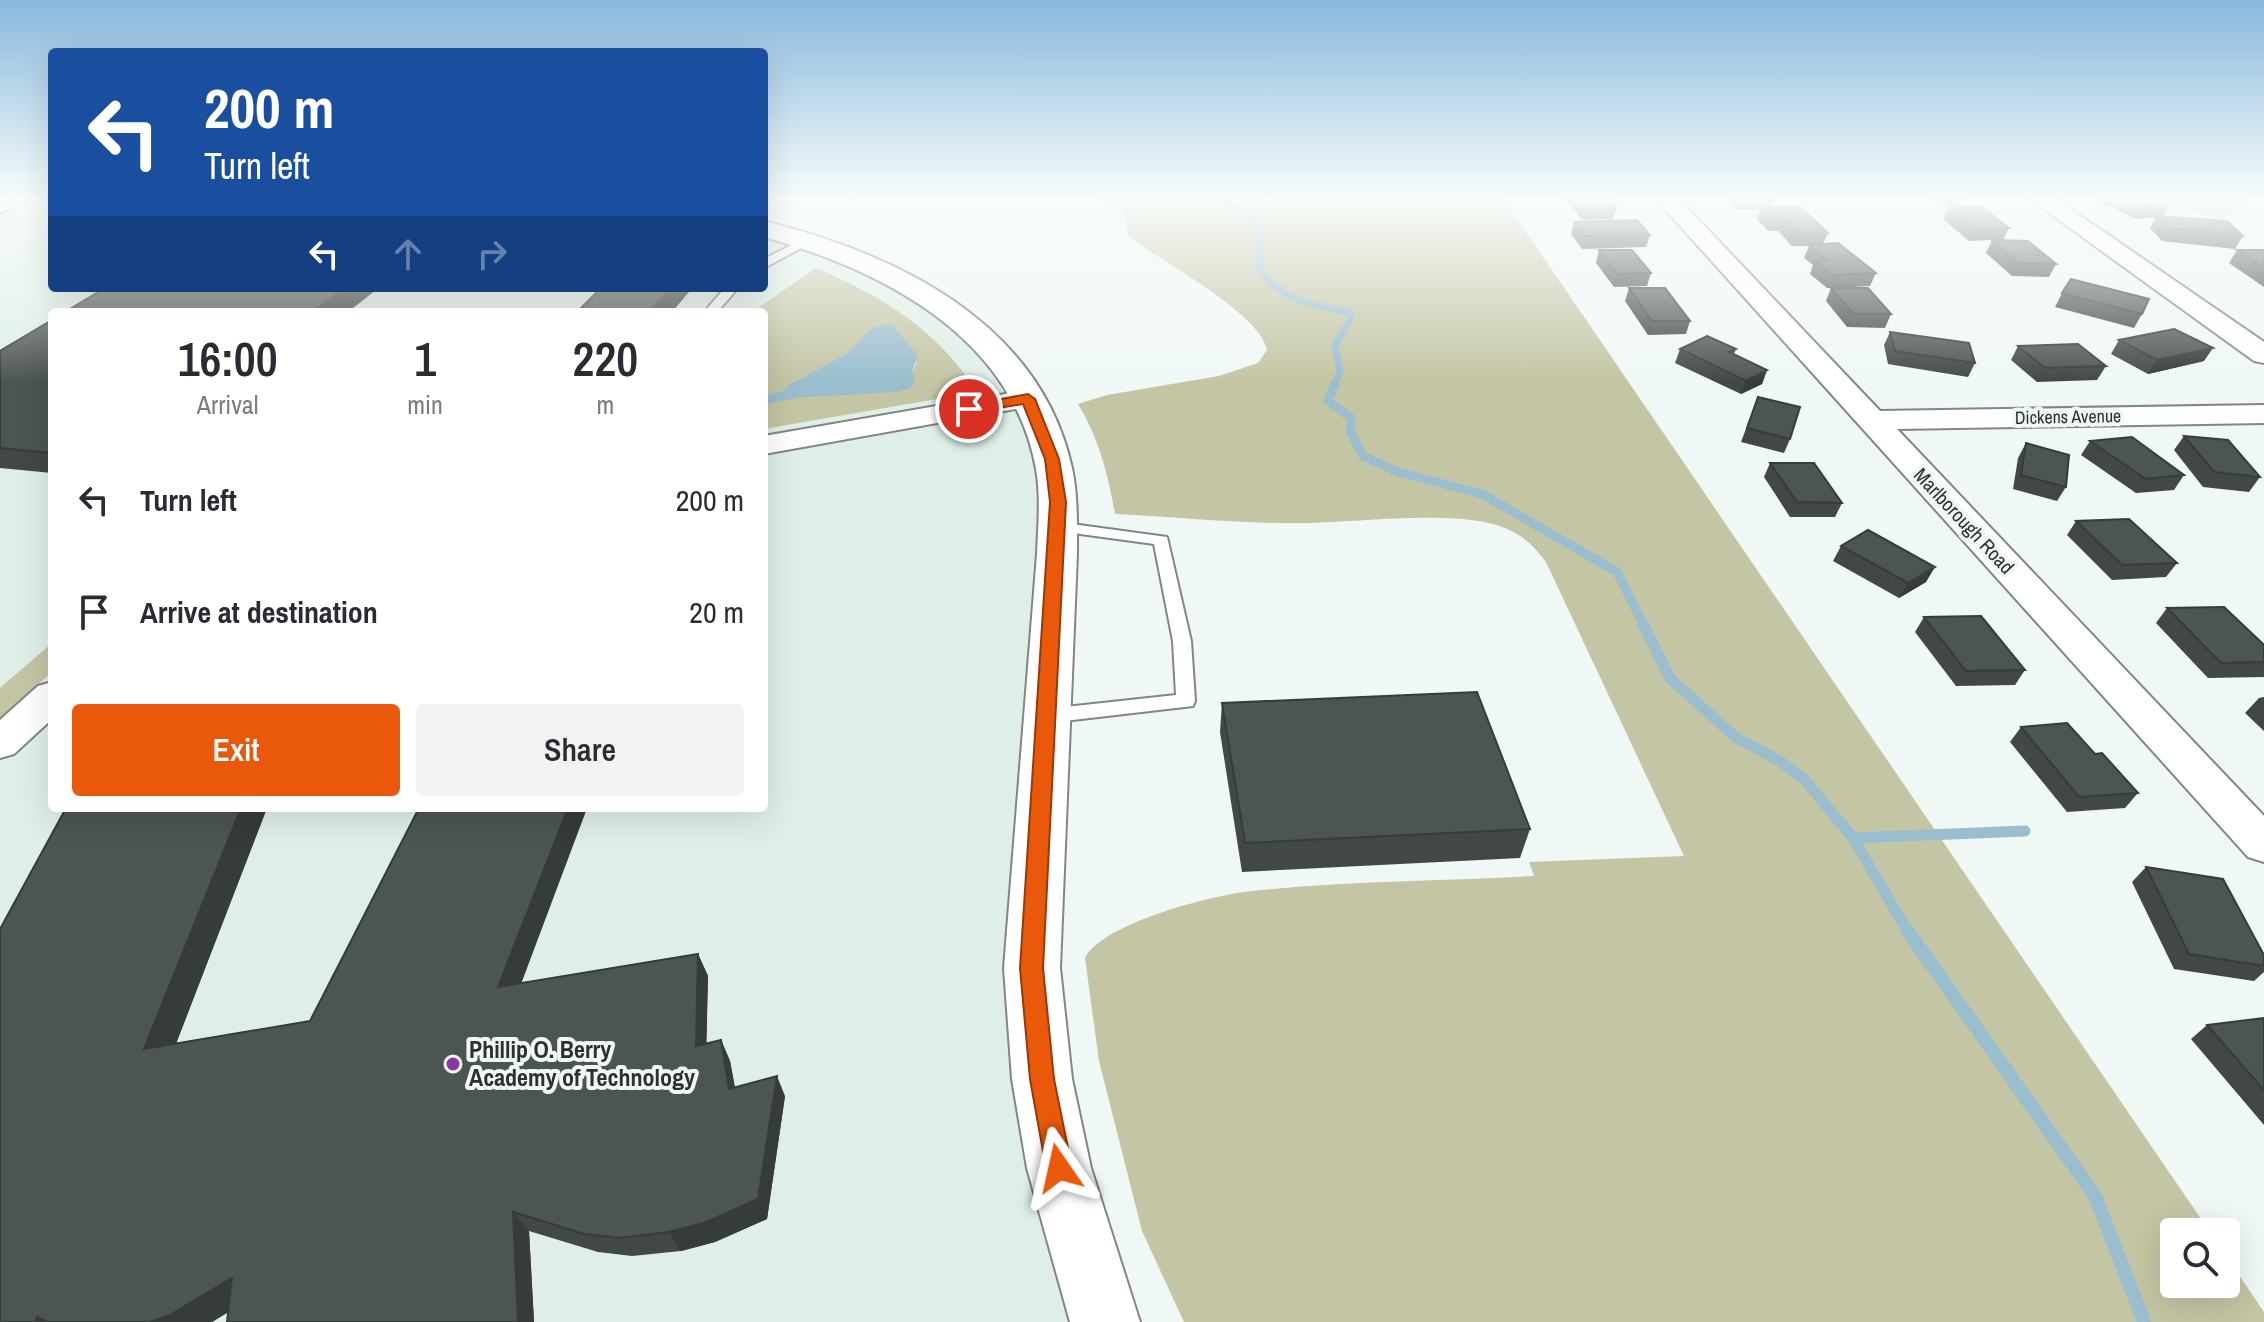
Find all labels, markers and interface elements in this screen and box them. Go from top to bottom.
text: 200 m [204,70,334,145]
icon: left [72,80,176,184]
text: Turn left [204,142,310,190]
icon: left [302,232,346,276]
icon: ahead [386,232,430,276]
icon: right [470,232,514,276]
text: 16:00 [178,326,278,391]
text: 1 [414,326,436,391]
text: 220 [573,326,638,391]
pin [935,375,1003,443]
text: Arrival [197,387,258,422]
text: min [407,387,443,422]
text: m [597,387,614,422]
icon: arrive [947,387,991,431]
street label: Dickens Avenue [2015,403,2121,430]
street label: Marlborough Road [1908,462,2021,580]
icon: left [72,478,116,522]
text: Turn left [140,480,237,520]
text: 200 m [676,480,744,520]
icon: arrive [72,590,116,634]
text: Arrive at destination [140,592,378,632]
text: 20 m [689,592,744,632]
button: Exit [72,704,400,796]
button: Share [416,704,744,796]
place label: Phillip O. Berry Academy of Technology [469,1033,695,1093]
marker: Phillip O. Berry Academy of Technology [444,1055,462,1073]
position arrow [1017,1126,1101,1210]
map controls [2160,1218,2240,1298]
button: search [2160,1218,2240,1298]

